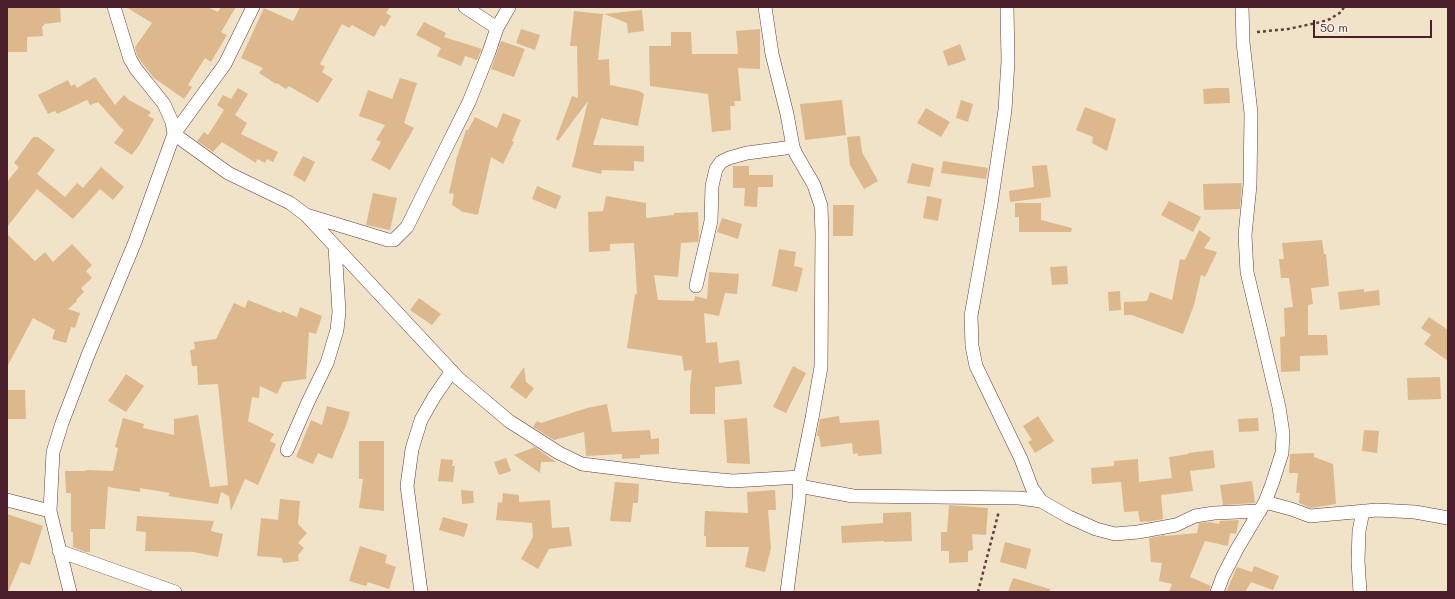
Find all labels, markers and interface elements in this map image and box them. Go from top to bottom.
scale bar [1315,12,1434,38]
text: 50 m [1320,19,1348,35]

